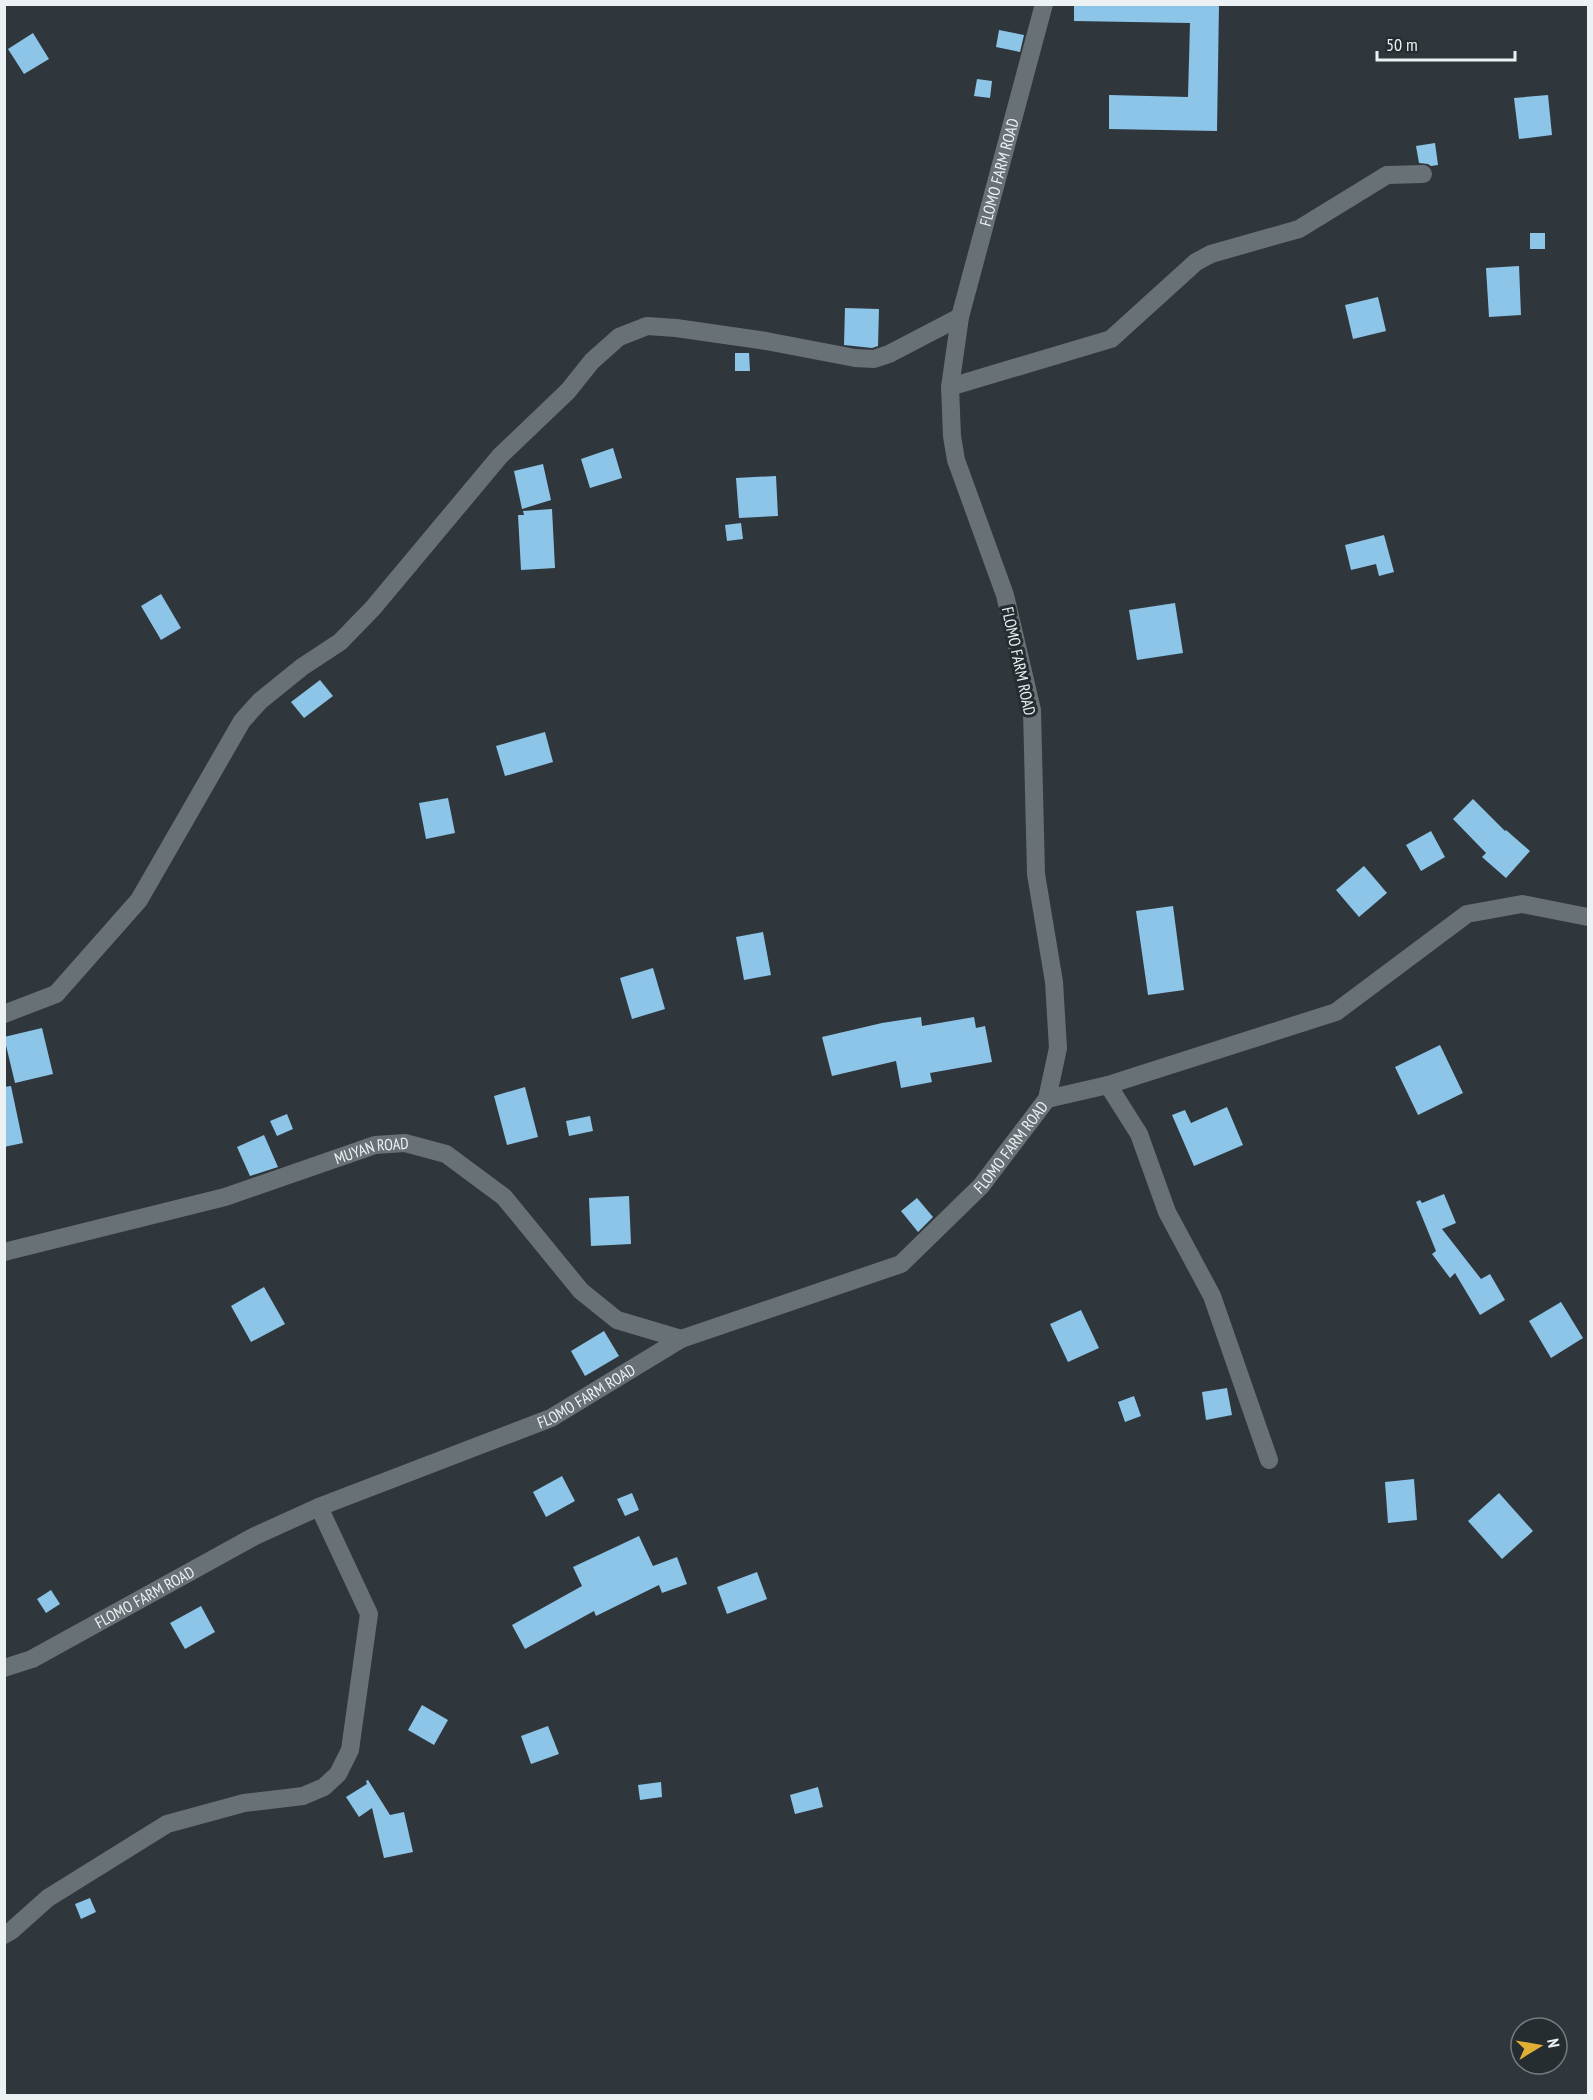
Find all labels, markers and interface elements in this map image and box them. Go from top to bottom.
scale bar [1377,24,1515,62]
text: 50 m [1386,33,1418,56]
street label: FLOMO FARM ROAD [975,116,1023,228]
street label: FLOMO FARM ROAD [998,605,1040,717]
street label: FLOMO FARM ROAD [969,1097,1052,1198]
street label: MUYAN ROAD [331,1133,409,1168]
street label: FLOMO FARM ROAD [534,1359,639,1432]
street label: FLOMO FARM ROAD [91,1561,198,1632]
north arrow [1509,2016,1569,2076]
text: N [1543,2037,1564,2049]

